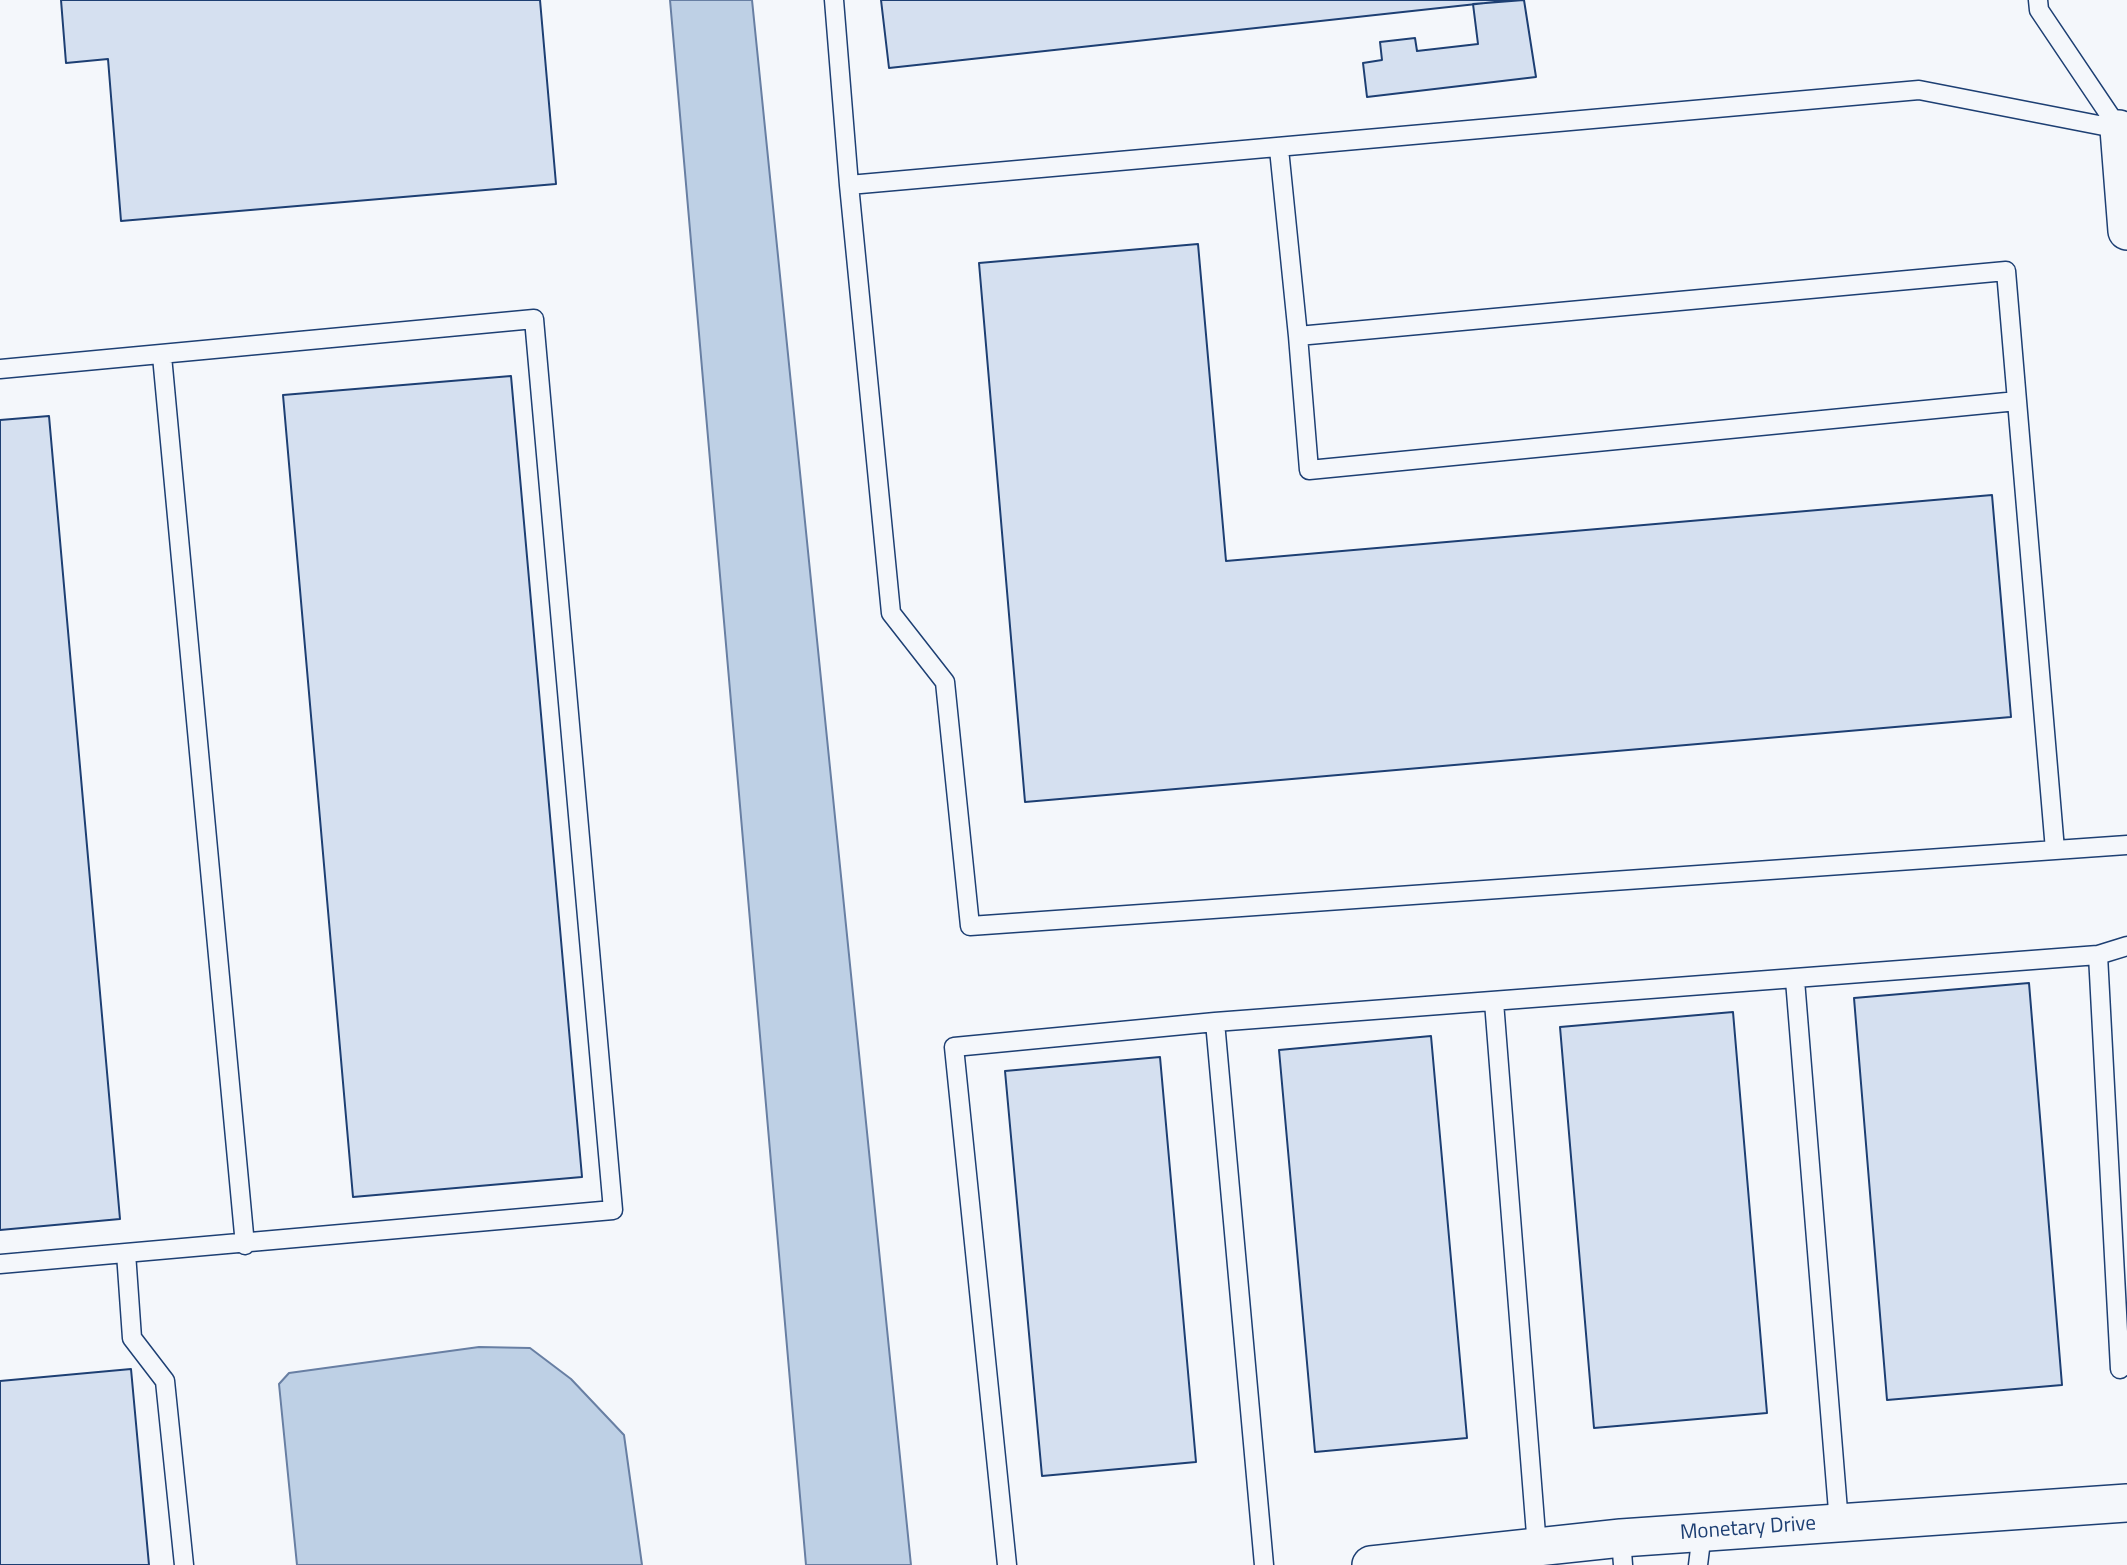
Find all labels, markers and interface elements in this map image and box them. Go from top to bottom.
street label: Monetary Drive [1679,1512,1817,1546]

